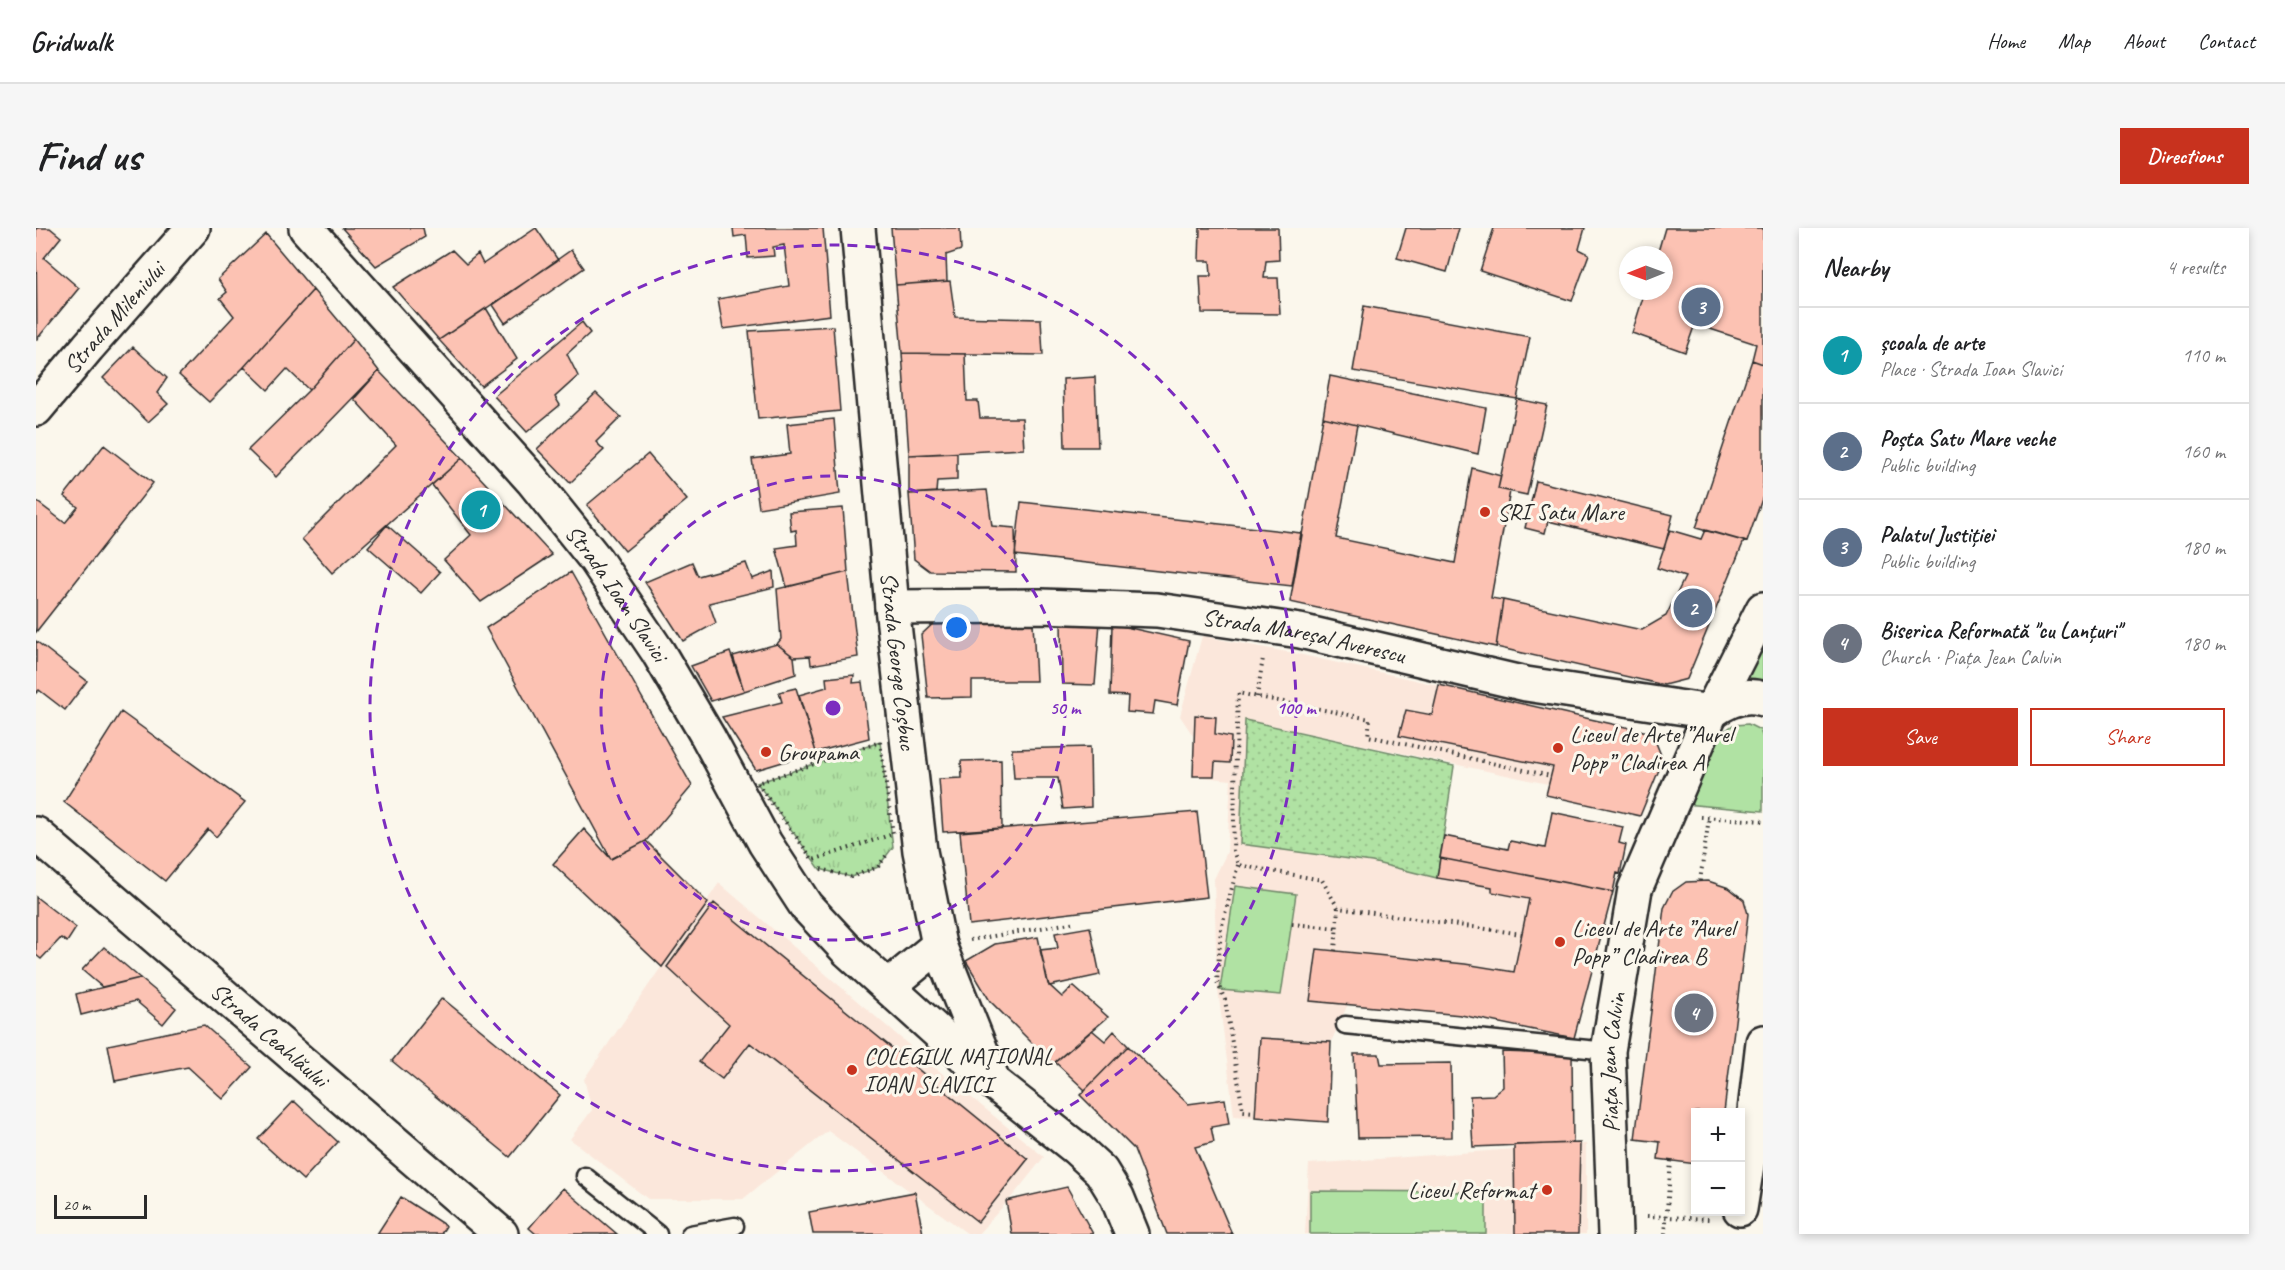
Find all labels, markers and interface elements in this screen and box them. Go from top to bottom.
text: Gridwalk [30,24,112,59]
text: Home [1987,28,2025,54]
text: Map [2058,28,2090,54]
text: About [2123,28,2165,54]
text: Contact [2198,28,2255,54]
button: Directions [2120,128,2249,184]
text: Find us [36,130,141,183]
north arrow [1619,246,1673,300]
text: Nearby [1823,251,1888,284]
street label: Strada Mileniului [57,254,173,380]
text: 4 results [2166,255,2225,280]
pin: 3 [1682,284,1720,329]
text: școala de arte [1880,329,1984,357]
text: 1 [1838,343,1847,368]
text: 110 m [2182,343,2225,368]
text: Place · Strada Ioan Slavici [1880,357,2062,382]
text: Poșta Satu Mare veche [1880,425,2055,453]
text: 2 [1838,439,1847,464]
text: 160 m [2182,439,2225,464]
text: Public building [1880,453,1975,478]
pin: 1 [462,488,500,532]
place label: SRI Satu Mare [1497,497,1626,527]
marker: SRI Satu Mare [1478,505,1492,519]
street label: Strada Ioan Slavici [559,519,676,669]
text: Palatul Justiției [1880,521,1994,549]
text: 3 [1838,535,1847,560]
text: 180 m [2182,535,2225,560]
text: Public building [1880,549,1975,574]
street label: Strada George Coșbuc [874,571,923,753]
pin: 2 [1674,586,1712,631]
street label: Strada Mareșal Averescu [1200,602,1410,671]
your location [942,613,971,642]
text: Biserica Reformată "cu Lanțuri" [1880,617,2121,645]
text: 4 [1838,631,1847,656]
text: 180 m [2182,631,2225,656]
text: Church · Piața Jean Calvin [1880,645,2061,670]
text: 50 m [1050,697,1082,719]
text: 100 m [1277,697,1317,719]
centre of rings [823,698,843,718]
button: Save [1823,708,2018,766]
button: Share [2030,708,2225,766]
place label: Liceul de Arte ”Aurel Popp” Cladirea A [1570,719,1737,777]
place label: Groupama [778,737,860,767]
marker: Liceul de Arte ”Aurel Popp” Cladirea A [1551,741,1565,755]
marker: Groupama [759,745,773,759]
place label: Liceul de Arte ”Aurel Popp” Cladirea B [1572,913,1739,971]
marker: Liceul de Arte ”Aurel Popp” Cladirea B [1553,935,1567,949]
street label: Strada Ceahlăului [204,976,337,1096]
street label: Piața Jean Calvin [1593,989,1633,1133]
pin: 4 [1674,990,1714,1036]
place label: COLEGIUL NAŢIONAL IOAN SLAVICI [864,1041,1053,1099]
marker: COLEGIUL NAŢIONAL IOAN SLAVICI [845,1063,859,1077]
map controls [1691,1108,1745,1216]
button: + [1691,1108,1745,1162]
button: − [1691,1162,1745,1216]
place label: Liceul Reformat [1408,1175,1538,1205]
marker: Liceul Reformat [1540,1183,1554,1197]
scale bar [54,1192,147,1220]
text: 20 m [63,1195,90,1215]

